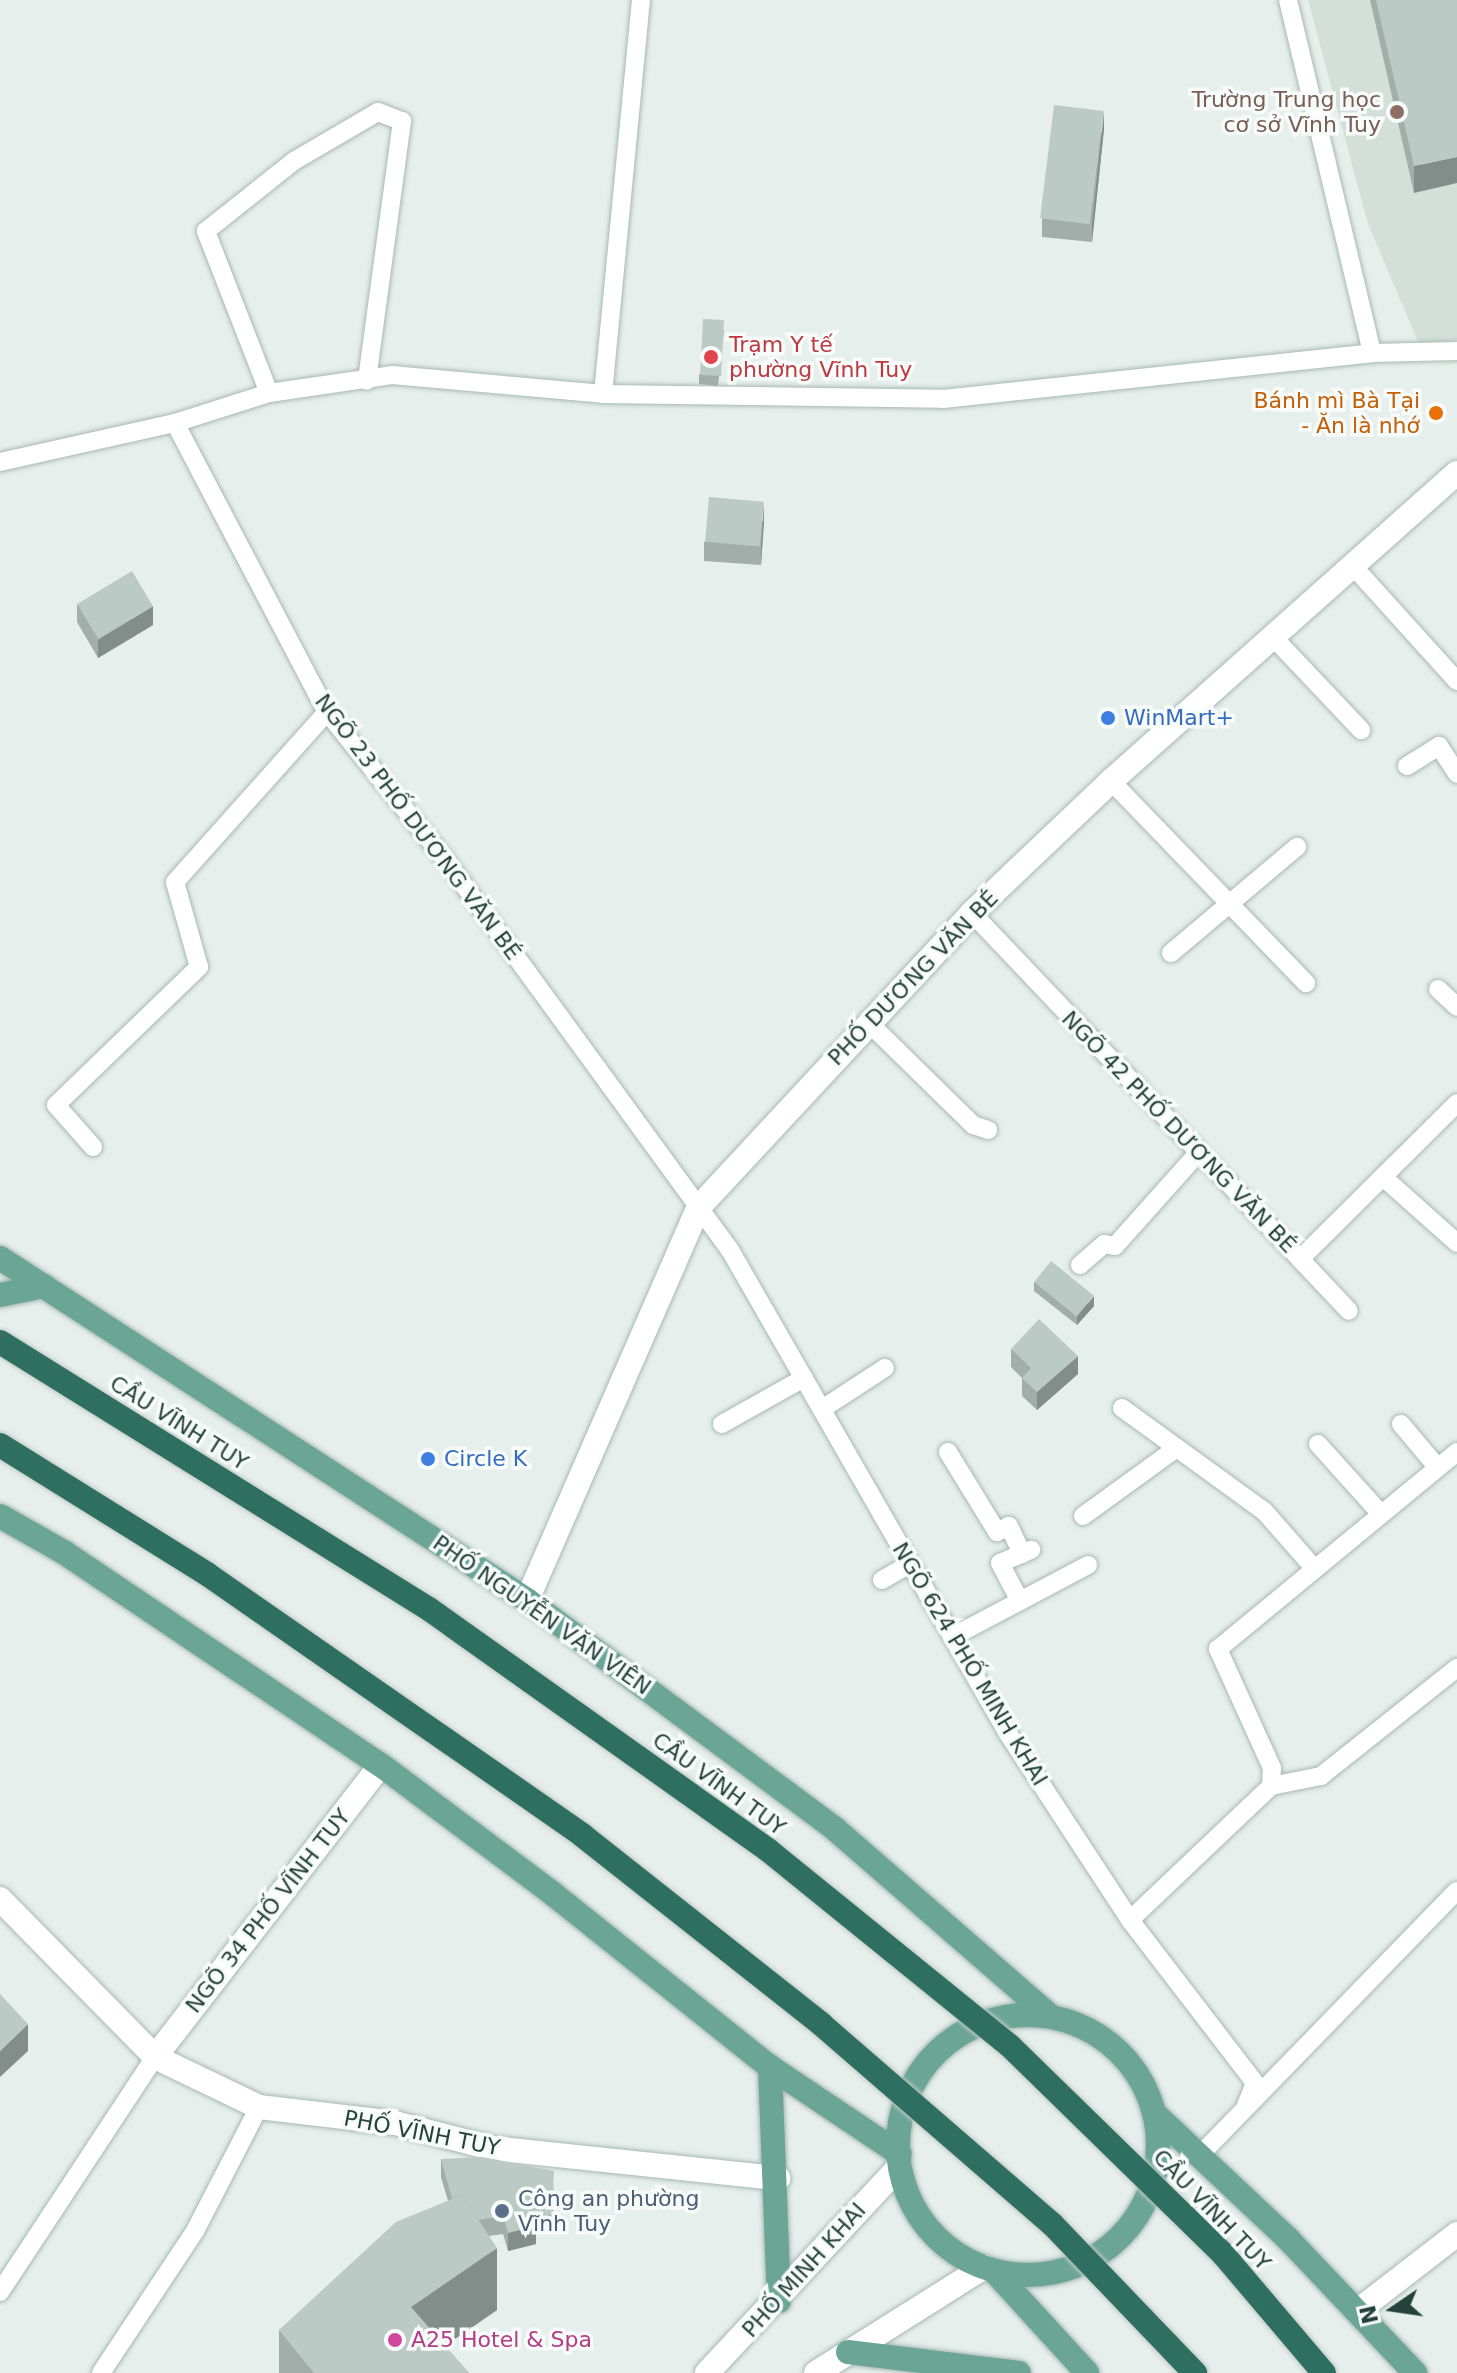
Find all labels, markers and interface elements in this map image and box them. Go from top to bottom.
place label: Trường Trung học cơ sở Vĩnh Tuy [1192,86,1381,138]
marker: Trường Trung học cơ sở Vĩnh Tuy [1388,103,1406,121]
place label: Trạm Y tế phường Vĩnh Tuy [729,331,912,382]
marker: Trạm Y tế phường Vĩnh Tuy [700,346,722,368]
place label: Bánh mì Bà Tại - Ăn là nhớ [1253,387,1420,438]
marker: Bánh mì Bà Tại - Ăn là nhớ [1427,404,1445,422]
street label: NGÕ 23 PHỐ DƯƠNG VĂN BÉ [309,689,527,965]
place label: WinMart+ [1124,705,1234,731]
marker: WinMart+ [1099,709,1117,727]
street label: PHỐ DƯƠNG VĂN BÉ [823,885,1003,1071]
street label: NGÕ 42 PHỐ DƯƠNG VĂN BÉ [1056,1006,1302,1258]
street label: CẦU VĨNH TUY [105,1370,253,1476]
place label: Circle K [444,1446,527,1472]
marker: Circle K [419,1450,437,1468]
street label: PHỐ NGUYỄN VĂN VIÊN [428,1530,656,1700]
street label: NGÕ 624 PHỐ MINH KHAI [887,1538,1053,1790]
street label: CẦU VĨNH TUY [647,1727,791,1841]
street label: NGÕ 34 PHỐ VĨNH TUY [180,1804,356,2018]
street label: PHỐ VĨNH TUY [342,2105,502,2161]
street label: CẦU VĨNH TUY [1148,2144,1276,2276]
place label: Công an phường Vĩnh Tuy [518,2185,699,2236]
street label: PHỐ MINH KHAI [737,2197,871,2343]
marker: Công an phường Vĩnh Tuy [493,2202,511,2220]
north arrow [1353,2269,1433,2349]
text: N [1355,2303,1383,2326]
place label: A25 Hotel & Spa [411,2327,592,2353]
marker: A25 Hotel & Spa [386,2331,404,2349]

